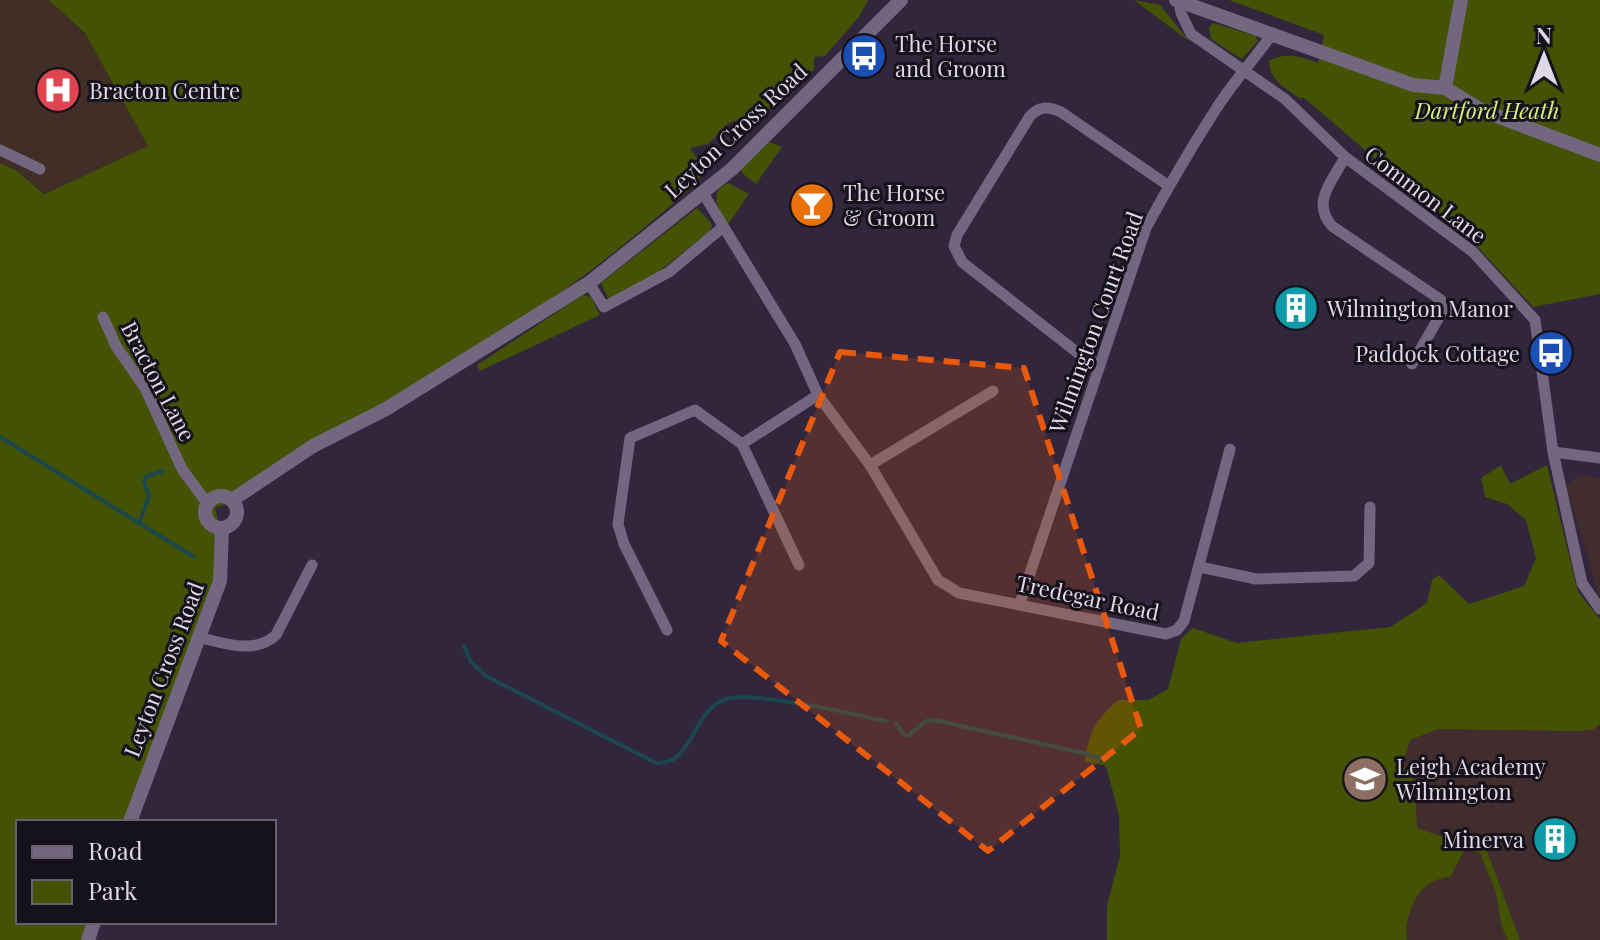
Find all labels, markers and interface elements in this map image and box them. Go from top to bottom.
north arrow [1504,16,1584,96]
text: N [1536,20,1552,50]
place label: The Horse and Groom [895,28,1006,83]
bus stop icon: The Horse and Groom [840,32,888,80]
street label: Leyton Cross Road [657,56,813,204]
hospital icon: Bracton Centre [34,66,82,114]
place label: Bracton Centre [89,75,240,105]
park label: Dartford Heath [1414,95,1559,125]
street label: Common Lane [1359,138,1493,250]
place label: The Horse & Groom [843,177,945,232]
bar icon: The Horse & Groom [788,181,836,229]
street label: Wilmington Court Road [1041,207,1149,438]
building icon: Wilmington Manor [1272,284,1320,332]
place label: Wilmington Manor [1326,293,1513,323]
street label: Bracton Lane [115,316,203,446]
bus stop icon: Paddock Cottage [1527,329,1575,377]
place label: Paddock Cottage [1355,338,1520,368]
street label: Tredegar Road [1014,567,1162,627]
street label: Leyton Cross Road [116,577,210,761]
place label: Leigh Academy Wilmington [1395,751,1546,806]
school or university icon: Leigh Academy Wilmington [1341,755,1389,803]
building icon: Minerva [1531,815,1579,863]
legend [16,820,276,924]
place label: Minerva [1443,824,1524,854]
text: Road [88,834,143,866]
text: Park [88,874,138,906]

